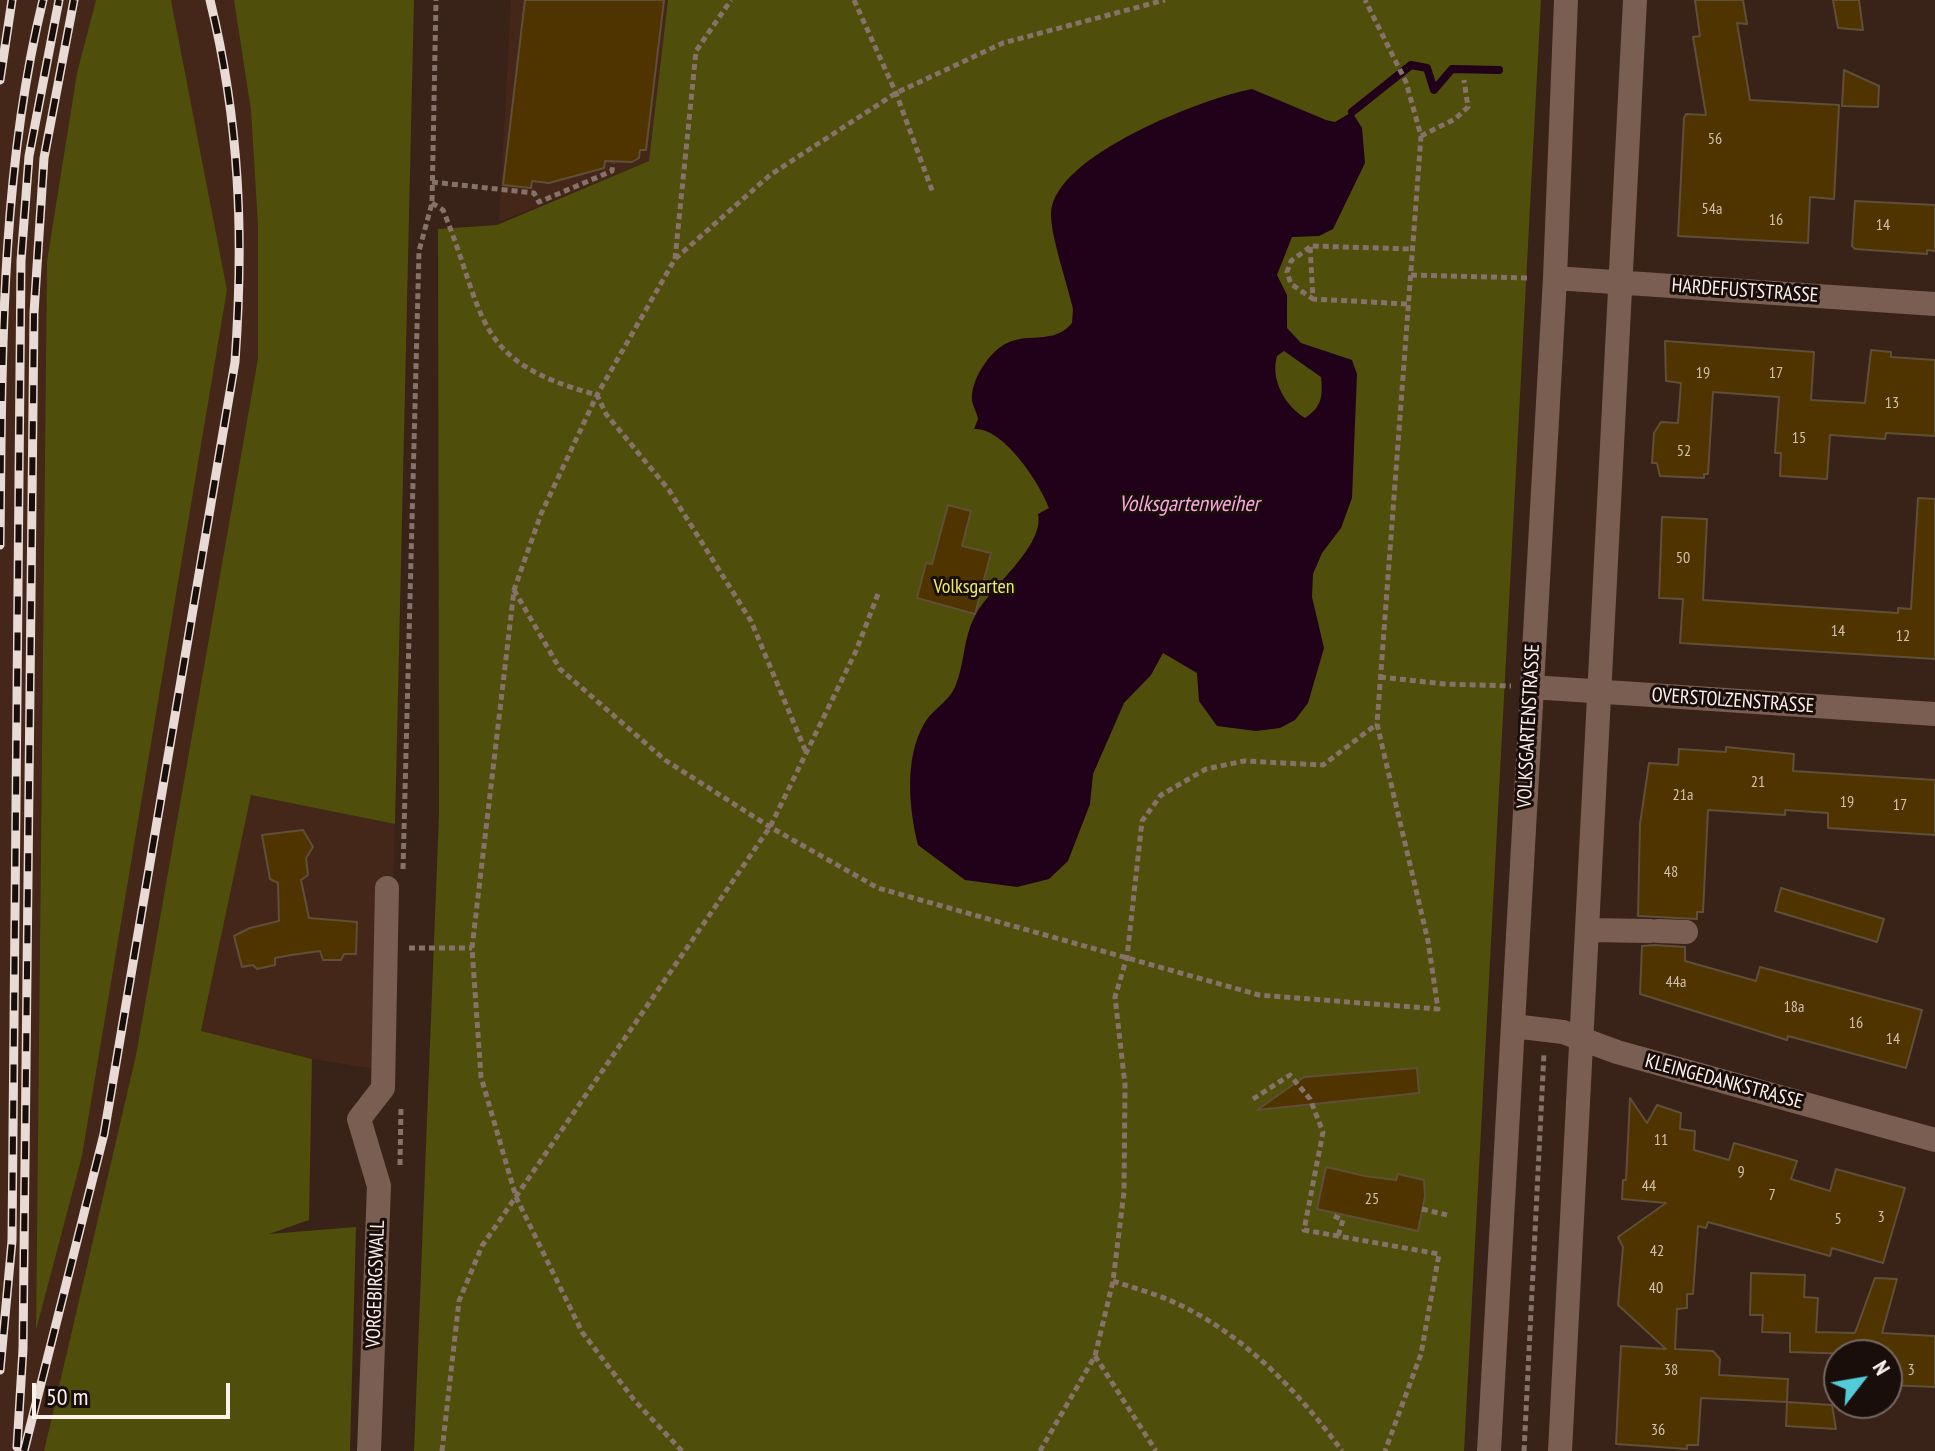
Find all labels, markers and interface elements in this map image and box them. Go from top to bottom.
house number: 56 [1708,129,1722,149]
house number: 54a [1702,199,1722,219]
house number: 16 [1769,210,1783,230]
house number: 14 [1876,215,1890,235]
street label: HARDEFUSTSTRASSE [1671,274,1819,308]
house number: 19 [1696,363,1710,383]
house number: 17 [1769,363,1783,383]
house number: 13 [1885,393,1899,413]
house number: 15 [1792,428,1806,448]
house number: 52 [1677,441,1691,461]
water label: Volksgartenweiher [1119,492,1259,518]
house number: 50 [1676,548,1690,568]
park label: Volksgarten [933,575,1015,599]
house number: 14 [1831,621,1845,641]
house number: 12 [1896,626,1910,646]
street label: VOLKSGARTENSTRASSE [1513,643,1545,809]
street label: OVERSTOLZENSTRASSE [1651,683,1815,719]
house number: 21 [1751,772,1765,792]
house number: 21a [1673,785,1693,805]
house number: 19 [1840,792,1854,812]
house number: 17 [1893,795,1907,815]
house number: 48 [1664,862,1678,882]
house number: 44a [1666,972,1686,992]
house number: 18a [1784,997,1804,1017]
house number: 16 [1849,1013,1863,1033]
house number: 14 [1886,1029,1900,1049]
street label: KLEINGEDANKSTRASSE [1642,1049,1806,1115]
house number: 11 [1654,1130,1668,1150]
house number: 9 [1737,1162,1745,1182]
house number: 44 [1642,1176,1656,1196]
house number: 7 [1768,1185,1776,1205]
house number: 25 [1365,1189,1379,1209]
house number: 3 [1877,1207,1885,1227]
house number: 5 [1834,1209,1842,1229]
street label: VORGEBIRGSWALL [362,1220,390,1348]
house number: 42 [1650,1241,1664,1261]
house number: 40 [1649,1278,1663,1298]
north arrow [1823,1339,1903,1419]
text: N [1867,1355,1897,1380]
house number: 38 [1664,1360,1678,1380]
house number: 3 [1907,1360,1915,1380]
scale bar [36,1367,234,1417]
text: 50 m [46,1381,88,1412]
house number: 36 [1651,1420,1665,1440]

